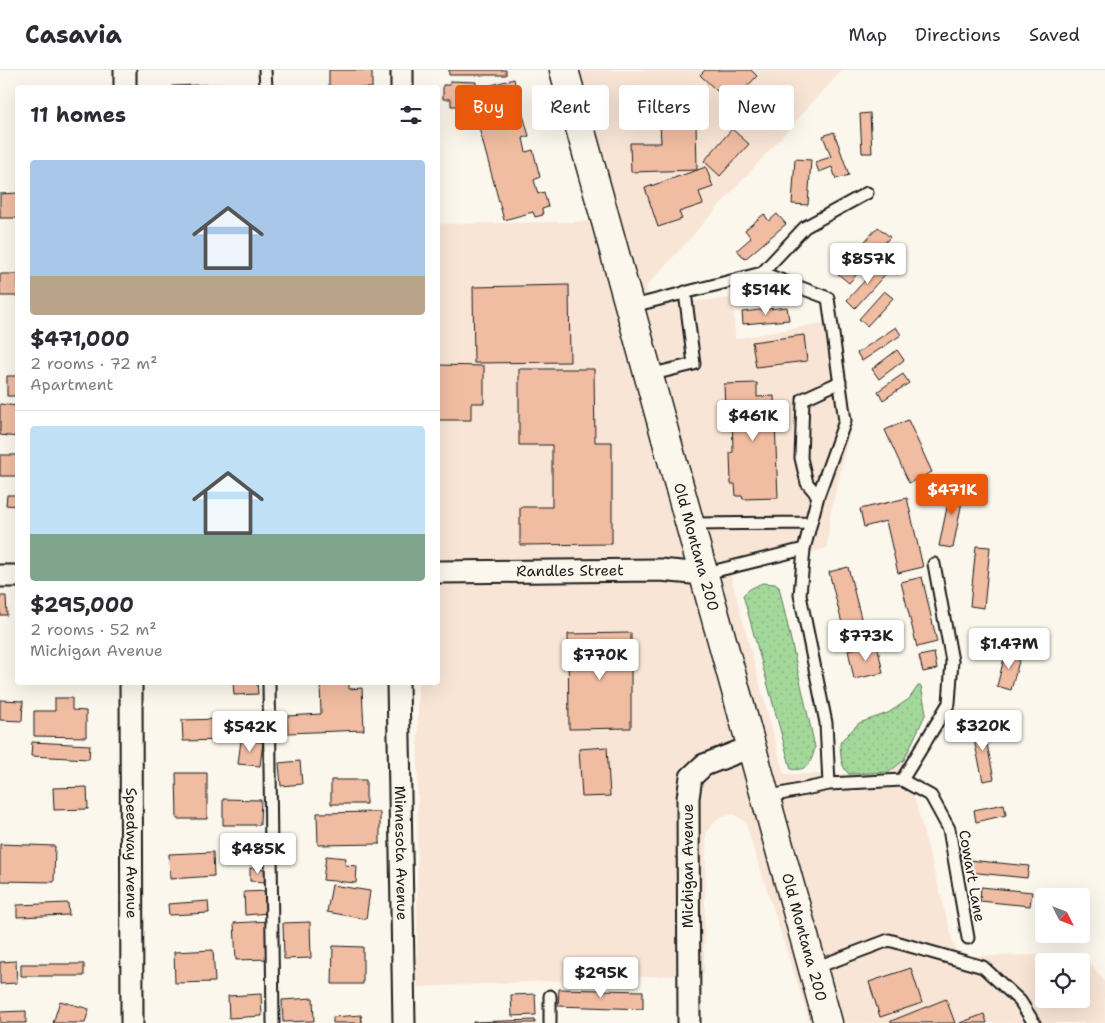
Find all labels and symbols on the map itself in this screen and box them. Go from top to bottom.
pin: $857K [833,242,903,285]
pin: $514K [731,274,801,316]
pin: $461K [718,400,788,442]
pin: $471K [917,474,987,516]
street label: Old Montana 200 [669,481,723,614]
street label: Randles Street [516,560,624,581]
pin: $773K [831,620,901,662]
pin: $1.47M [968,628,1050,670]
pin: $770K [565,638,635,681]
pin: $542K [215,710,285,753]
pin: $320K [948,710,1018,752]
street label: Minnesota Avenue [390,785,412,921]
street label: Speedway Avenue [121,787,142,919]
street label: Michigan Avenue [678,804,698,928]
street label: Cowart Lane [954,828,990,924]
pin: $485K [223,832,293,875]
street label: Old Montana 200 [777,871,832,1004]
north arrow [1035,888,1090,942]
pin: $295K [566,956,636,999]

